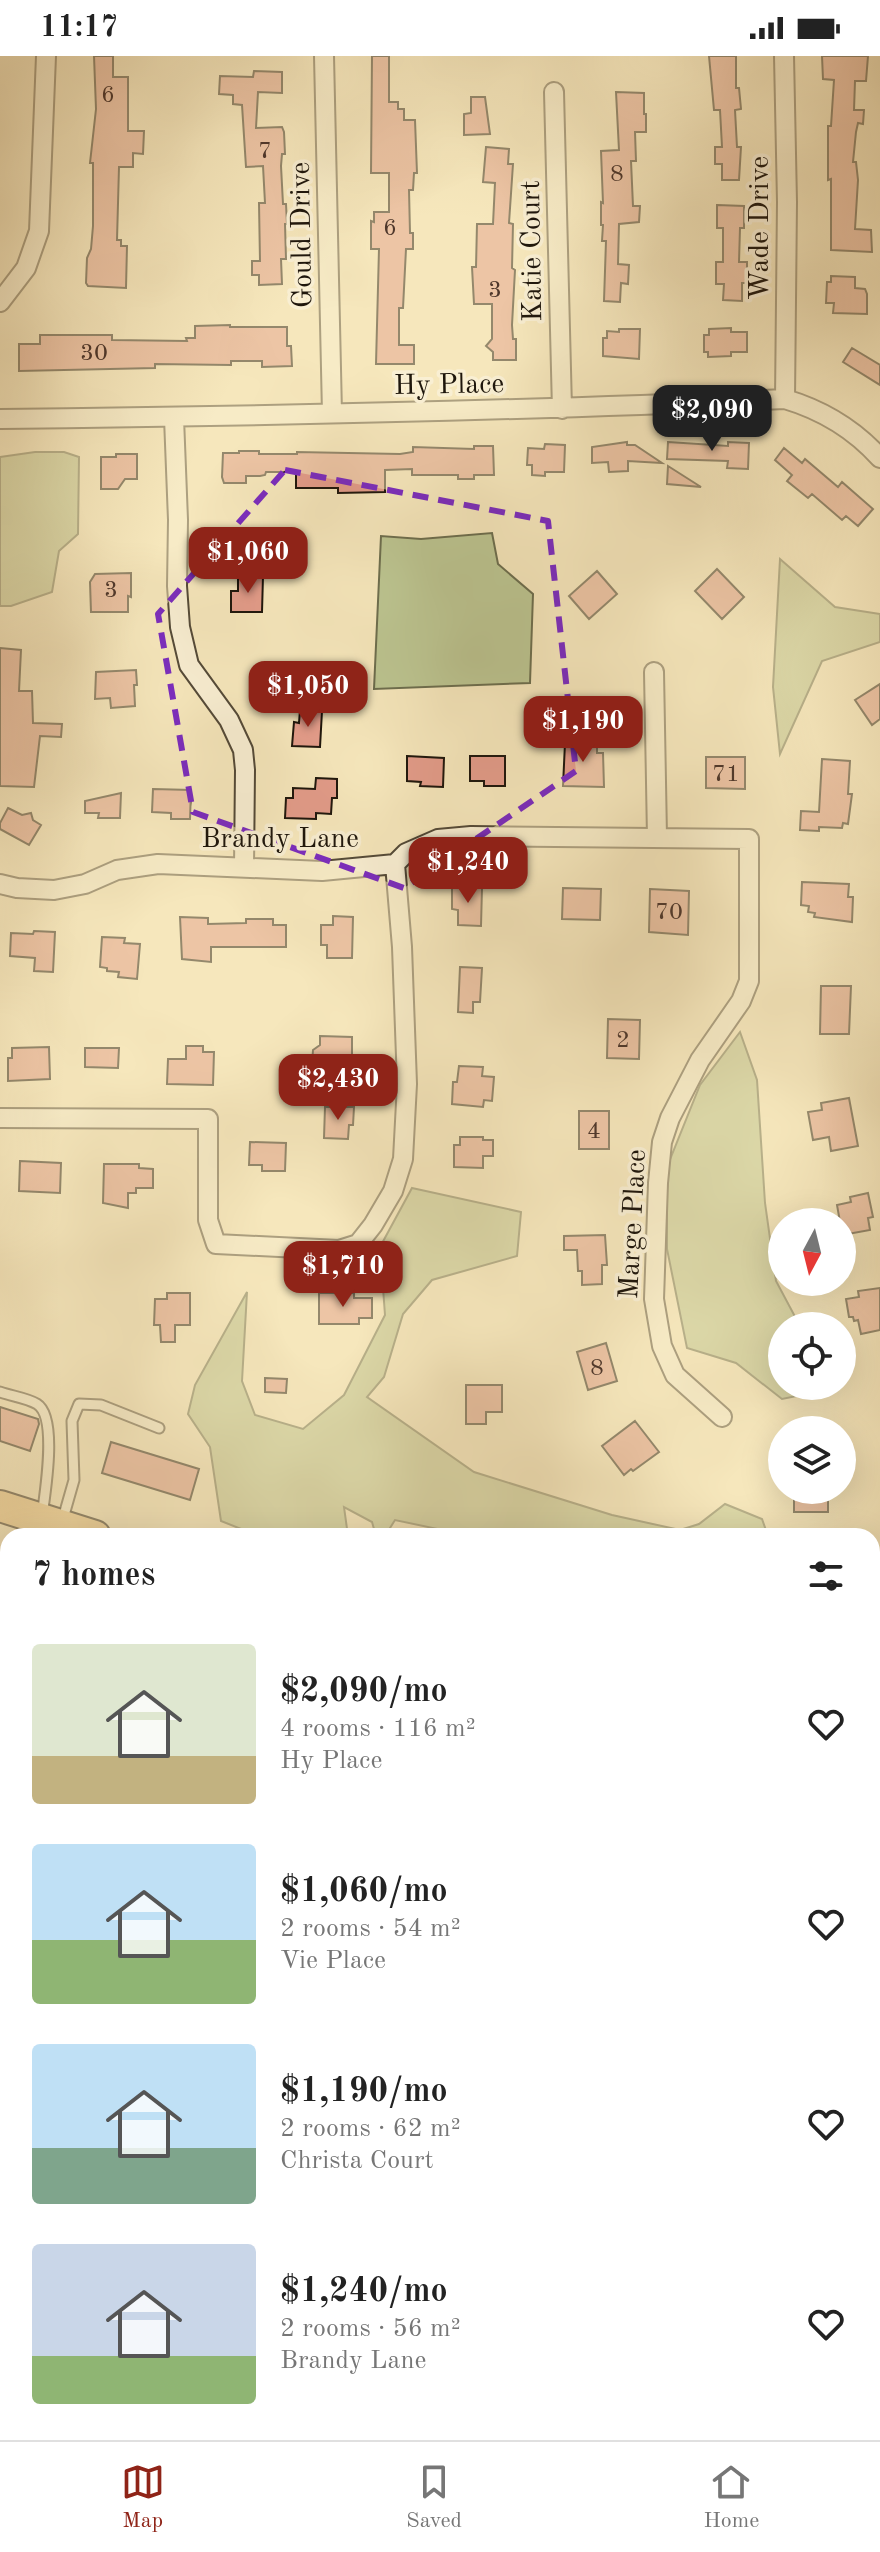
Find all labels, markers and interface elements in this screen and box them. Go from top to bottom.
text: 11:17 [40,13,118,43]
house number: 6 [101,84,115,108]
house number: 7 [258,140,272,164]
street label: Wade Drive [747,156,775,300]
street label: Gould Drive [288,162,318,308]
house number: 8 [610,163,624,187]
street label: Katie Court [518,180,548,322]
house number: 6 [383,217,397,241]
house number: 3 [488,279,502,303]
house number: 30 [80,342,108,366]
street label: Hy Place [394,371,504,401]
pin: $2,090 [647,385,777,453]
text: $2,090 [671,398,753,424]
pin: $1,060 [183,527,313,595]
text: $1,060 [207,540,289,566]
house number: 3 [104,579,118,603]
pin: $1,050 [243,661,373,729]
text: $1,050 [267,674,349,700]
pin: $1,190 [518,696,648,764]
text: $1,190 [542,709,624,735]
house number: 71 [712,763,740,787]
street label: Brandy Lane [201,826,359,854]
pin: $1,240 [403,837,533,905]
text: $1,240 [427,850,509,876]
house number: 70 [655,901,683,925]
house number: 2 [616,1029,630,1053]
pin: $2,430 [273,1054,403,1122]
text: $2,430 [297,1067,379,1093]
house number: 4 [587,1120,601,1144]
street label: Marge Place [616,1148,652,1300]
north arrow [768,1208,856,1296]
map controls [768,1208,856,1504]
pin: $1,710 [278,1241,408,1309]
text: $1,710 [302,1254,384,1280]
button: locate [768,1312,856,1400]
house number: 8 [590,1357,604,1381]
button: layers [768,1416,856,1504]
icon: filters [804,1554,848,1598]
text: 7 homes [32,1559,155,1593]
text: $2,090/mo [280,1675,448,1709]
icon: home [96,1676,192,1772]
icon: heart [804,1702,848,1746]
text: 4 rooms · 116 m² [280,1716,476,1742]
text: Hy Place [280,1748,382,1774]
text: $1,060/mo [280,1875,448,1909]
icon: home [96,1876,192,1972]
icon: heart [804,1902,848,1946]
text: 2 rooms · 54 m² [280,1916,461,1942]
text: Vie Place [280,1948,386,1974]
text: $1,190/mo [280,2075,448,2109]
icon: home [96,2076,192,2172]
icon: heart [804,2102,848,2146]
text: 2 rooms · 62 m² [280,2116,461,2142]
text: Christa Court [280,2148,434,2174]
text: $1,240/mo [280,2275,448,2309]
icon: home [96,2276,192,2372]
icon: heart [804,2302,848,2346]
text: 2 rooms · 56 m² [280,2316,461,2342]
text: Brandy Lane [280,2348,426,2374]
tab: Map [121,2460,165,2535]
tab: Saved [406,2460,462,2535]
tab: Home [703,2460,759,2535]

